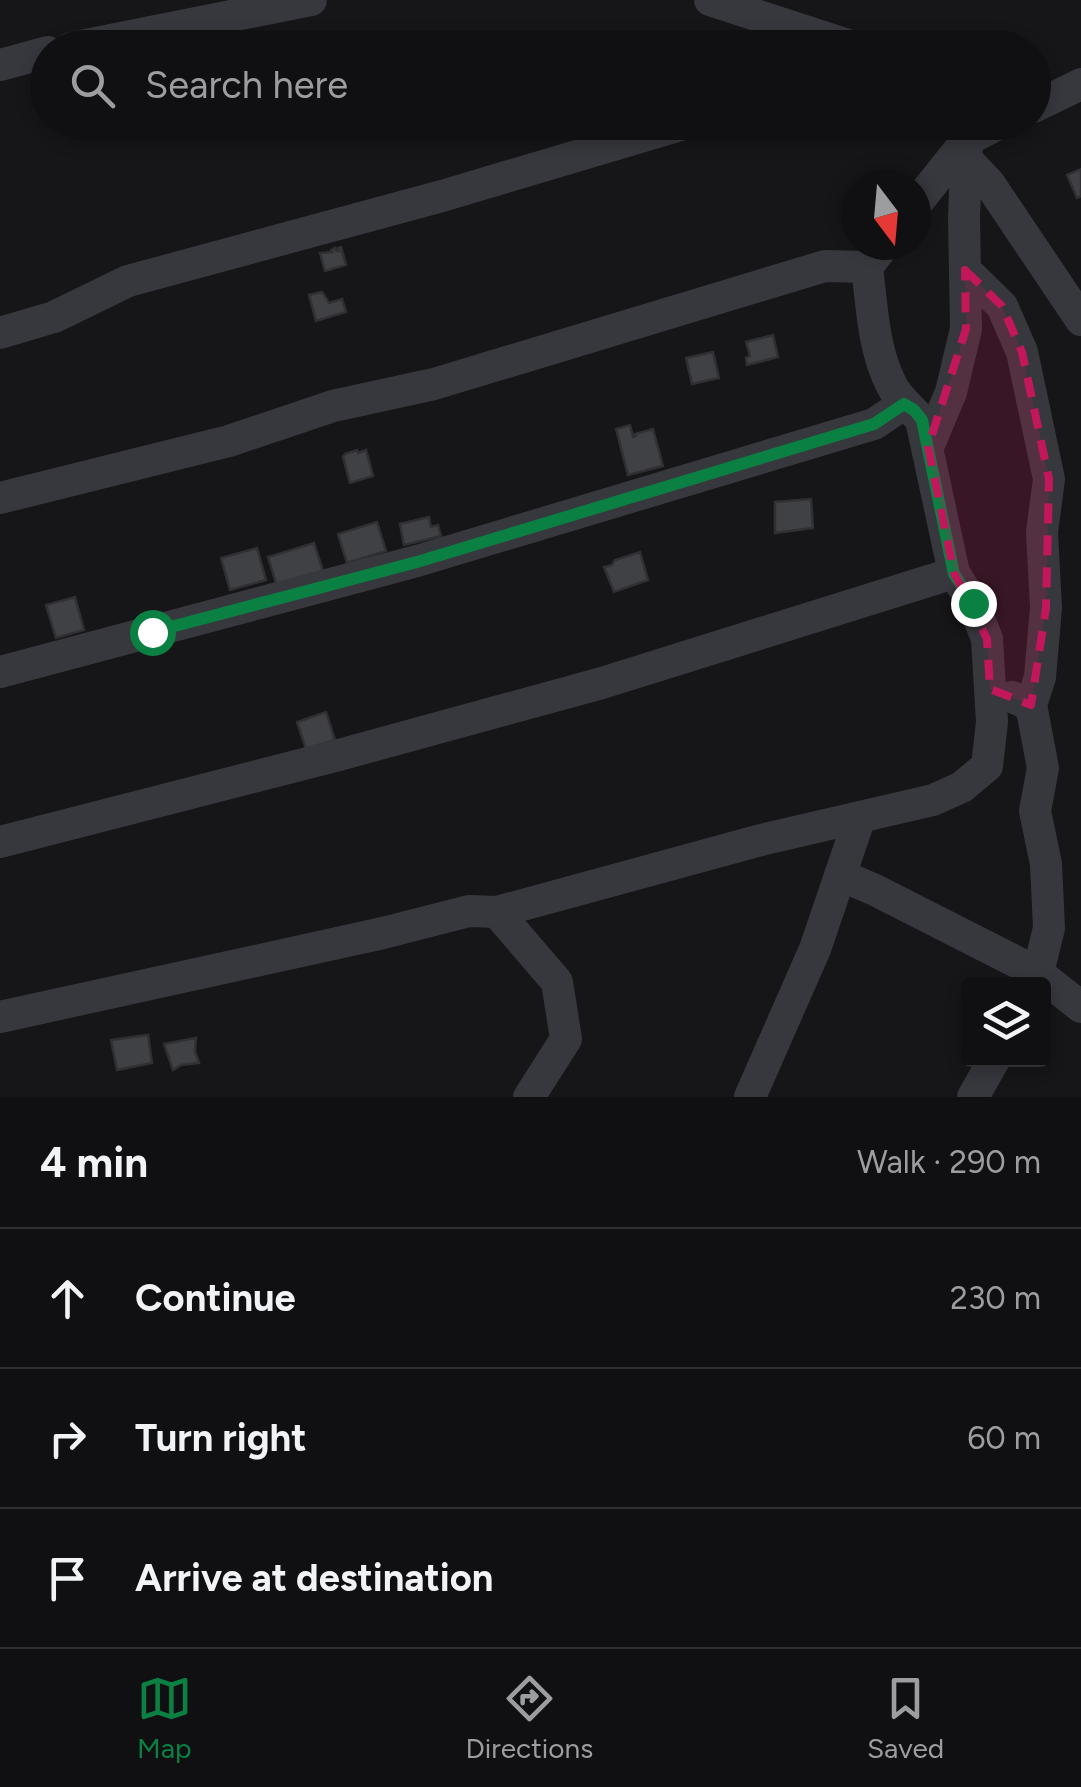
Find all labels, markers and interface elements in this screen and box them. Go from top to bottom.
search box [30,30,1051,140]
icon: search [65,58,120,113]
text: Search here [145,62,348,108]
north arrow [841,170,931,260]
route end [951,581,997,627]
route start [130,610,176,656]
map controls [961,977,1051,1067]
button: layers [961,977,1051,1067]
text: 4 min [40,1137,148,1188]
text: Walk · 290 m [857,1143,1041,1181]
icon: ahead [40,1271,95,1326]
text: Continue [135,1275,296,1321]
text: 230 m [950,1279,1041,1317]
icon: right [40,1411,95,1466]
text: Turn right [135,1415,307,1461]
text: 60 m [967,1419,1041,1457]
icon: arrive [40,1551,95,1606]
text: Arrive at destination [135,1555,493,1601]
tab: Map [137,1671,192,1765]
tab: Directions [466,1671,593,1765]
tab: Saved [867,1671,944,1765]

